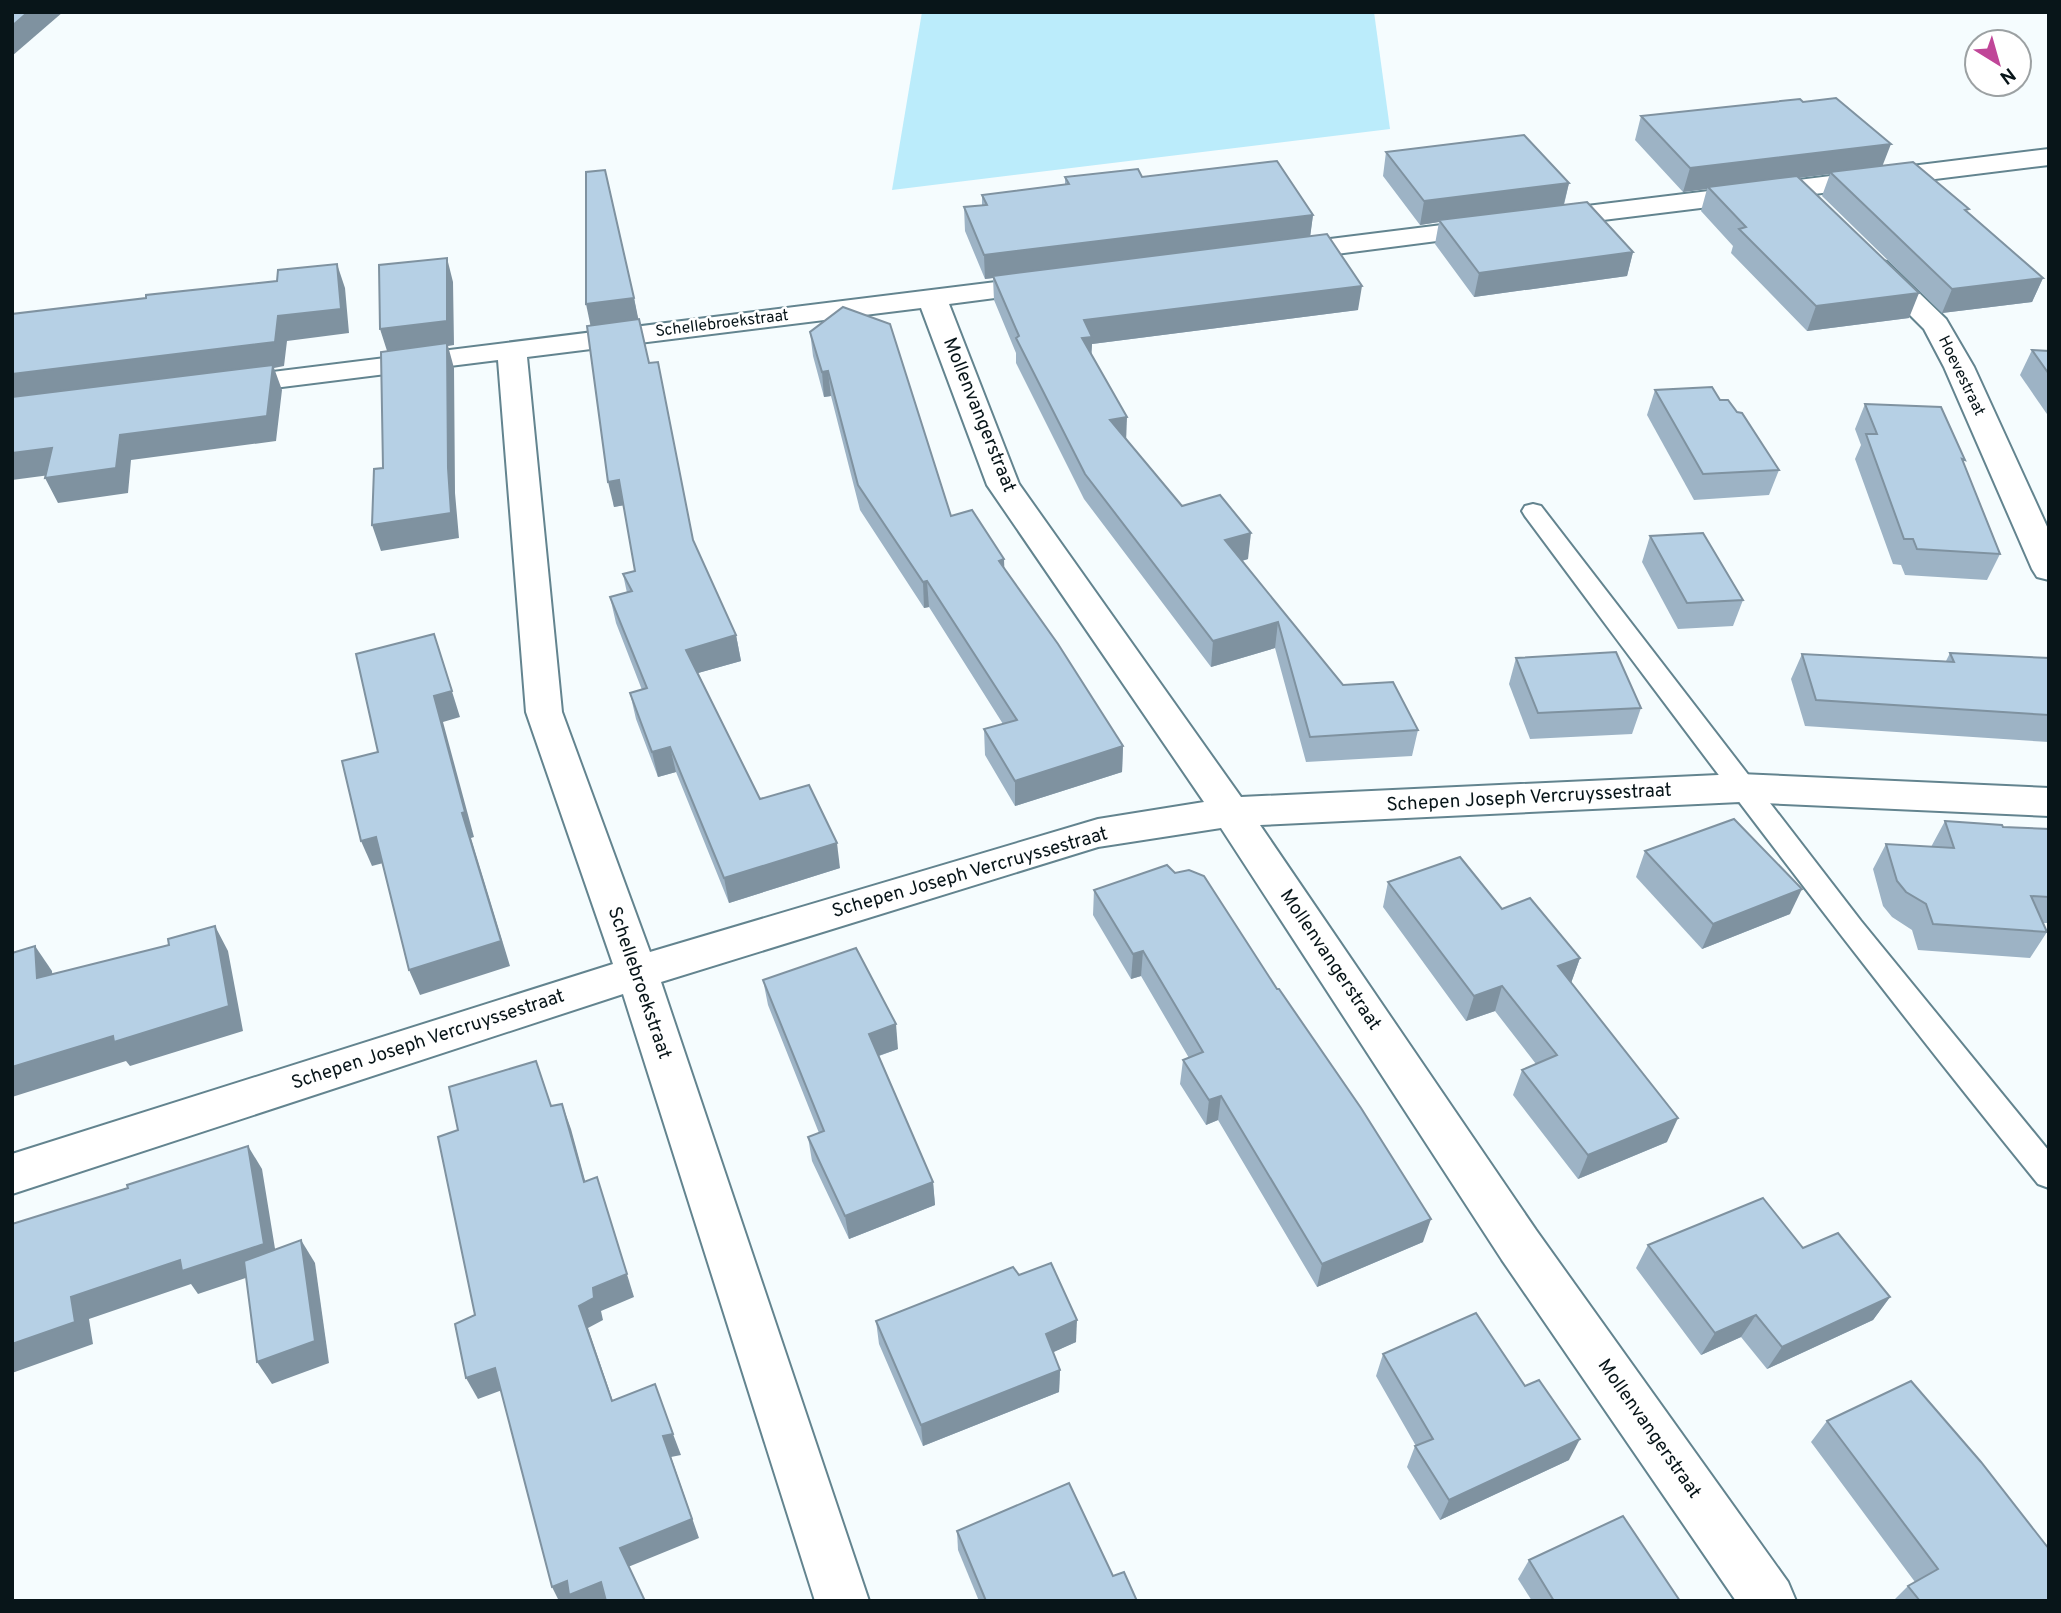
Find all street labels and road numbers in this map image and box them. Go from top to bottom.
street label: Schellebroekstraat [654,306,790,342]
street label: Hoevestraat [1933,333,1989,419]
street label: Mollenvangerstraat [937,334,1021,496]
street label: Schepen Joseph Vercruyssestraat [1386,779,1672,817]
street label: Schepen Joseph Vercruyssestraat [829,822,1111,924]
street label: Mollenvangerstraat [1274,885,1386,1035]
street label: Schellebroekstraat [602,904,676,1062]
street label: Schepen Joseph Vercruyssestraat [288,984,568,1096]
street label: Mollenvangerstraat [1592,1355,1706,1503]

